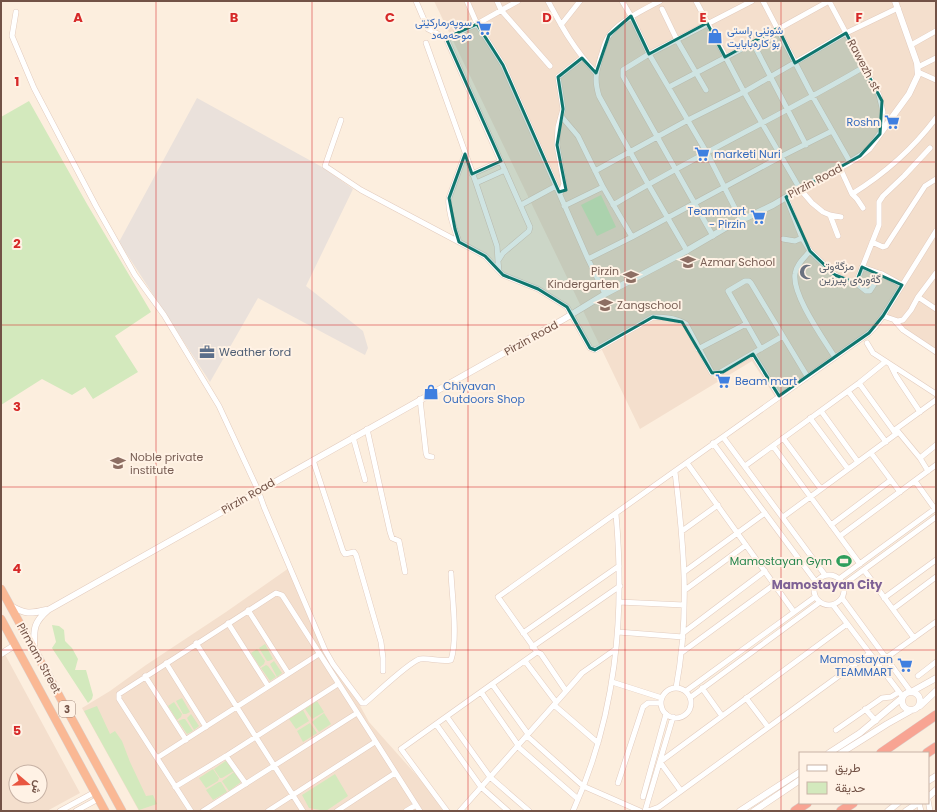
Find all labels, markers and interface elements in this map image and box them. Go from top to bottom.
text: A [73,8,83,27]
text: B [230,8,239,27]
text: C [385,8,395,27]
text: D [542,8,552,27]
text: E [699,8,707,27]
text: F [855,8,863,27]
place label: سوپەرمارکێتی موحەمەد [415,14,472,43]
supermarket icon: سوپەرمارکێتی موحەمەد [475,19,493,37]
place label: شوێنی ڕاستی بۆ کارەبایایت [727,22,783,51]
shop icon: شوێنی ڕاستی بۆ کارەبایایت [706,27,724,45]
street label: Rawezh .st [844,36,884,94]
text: 1 [15,72,19,91]
supermarket icon: Roshn [883,113,901,131]
place label: Roshn [846,114,880,130]
supermarket icon: marketi Nuri [693,145,711,163]
place label: marketi Nuri [714,146,781,162]
street label: Pirzin Road [785,160,845,202]
place label: Teammart - Pirzin [688,203,746,232]
supermarket icon: Teammart - Pirzin [749,208,767,226]
text: 2 [13,234,21,253]
school or university icon: Azmar School [679,253,697,271]
place label: Azmar School [700,254,775,270]
place label: مزگةوتی گةورەی پیرزین [819,258,881,287]
place label: Pirzin Kindergarten [547,263,619,292]
mosque icon: مزگةوتی گةورەی پیرزین [798,263,816,281]
school or university icon: Pirzin Kindergarten [622,268,640,286]
school or university icon: Zangschool [596,296,614,314]
place label: Zangschool [617,297,681,313]
street label: Pirzin Road [501,317,561,359]
office icon: Weather ford [198,343,216,361]
place label: Weather ford [219,344,291,360]
supermarket icon: Beam mart [714,372,732,390]
place label: Beam mart [735,373,797,389]
place label: Chiyavan Outdoors Shop [443,378,525,407]
shop icon: Chiyavan Outdoors Shop [422,383,440,401]
text: 3 [13,397,21,416]
place label: Noble private institute [130,449,204,478]
school or university icon: Noble private institute [109,454,127,472]
street label: Pirzin Road [218,474,278,518]
sports icon: Mamostayan Gym [835,552,853,570]
place label: Mamostayan Gym [730,553,832,569]
text: 4 [13,559,22,578]
district label: Mamostayan City [772,576,883,593]
street label: Pirmam Street [13,620,65,696]
place label: Mamostayan TEAMMART [820,651,893,680]
supermarket icon: Mamostayan TEAMMART [896,656,914,674]
road number: 3 [59,701,75,717]
text: 5 [13,721,21,740]
legend [799,752,929,804]
text: طريق [835,759,861,776]
north arrow [8,764,48,804]
text: ش [28,778,47,796]
text: حديقة [835,779,865,796]

